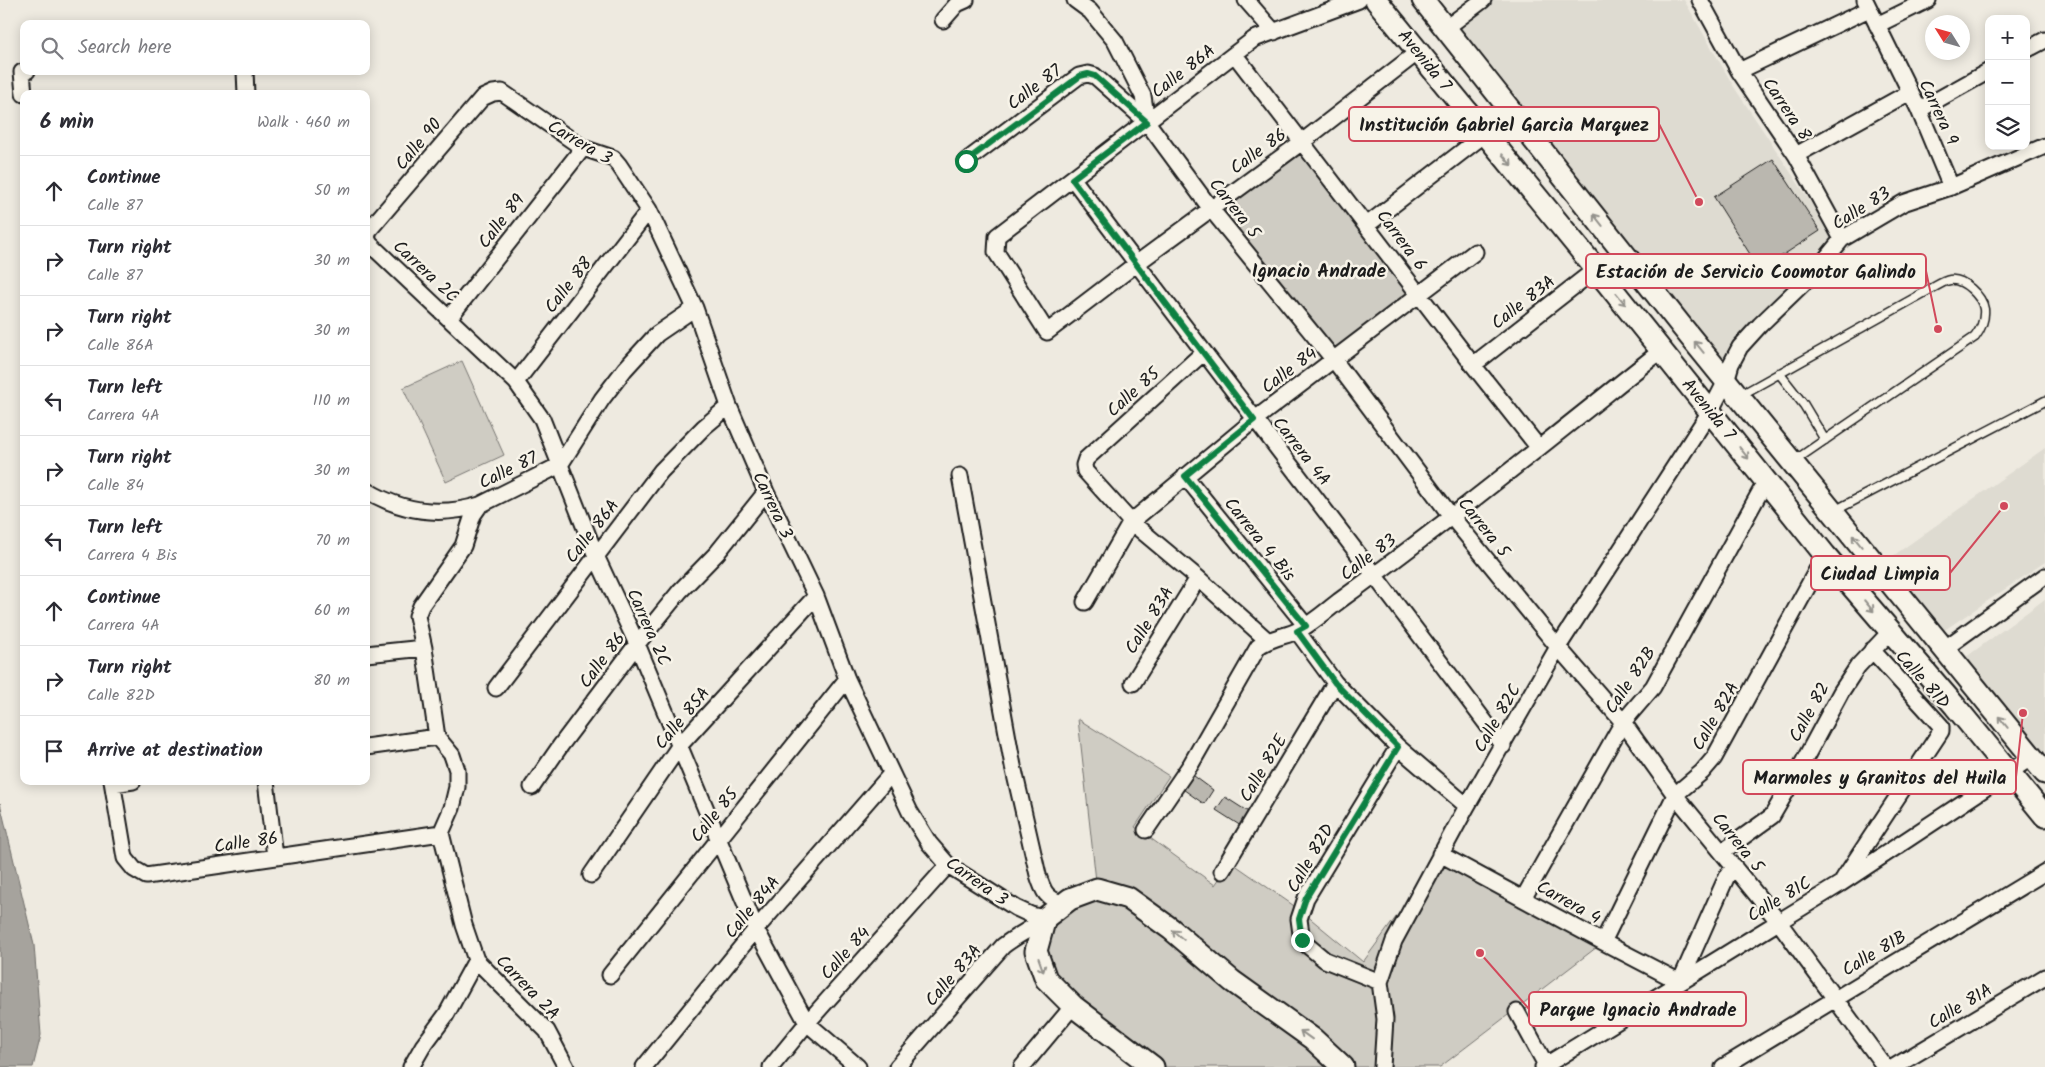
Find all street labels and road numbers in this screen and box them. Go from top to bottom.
street label: Avenida 7 [1389,23,1459,99]
street label: Calle 86A [1145,38,1223,107]
street label: Calle 87 [1001,57,1069,119]
street label: Carrera 8 [1754,72,1818,148]
street label: Carrera 9 [1910,75,1966,151]
street label: Calle 90 [388,112,450,178]
street label: Carrera 3 [541,113,617,174]
street label: Calle 86 [1224,122,1293,183]
street label: Carrera 5 [1201,172,1268,247]
street label: Calle 83 [1827,180,1897,239]
street label: Calle 89 [471,188,533,256]
street label: Carrera 6 [1368,204,1434,278]
street label: Carrera 2C [385,233,465,311]
street label: Calle 88 [538,251,601,320]
street label: Calle 83A [1485,269,1563,338]
street label: Calle 84 [1256,340,1324,402]
street label: Calle 85 [1101,360,1168,425]
street label: Avenida 7 [1673,372,1743,448]
street label: Carrera 4A [1264,411,1337,493]
street label: Calle 87 [474,444,544,498]
street label: Carrera 3 [743,467,800,544]
street label: Carrera 4 Bis [1216,491,1302,589]
street label: Carrera 5 [1449,491,1517,566]
street label: Calle 86A [559,493,628,570]
street label: Calle 83 [1334,527,1403,589]
street label: Calle 83A [1118,581,1183,660]
street label: Carrera 2C [618,584,678,671]
street label: Calle 86 [572,627,634,695]
street label: Calle 82B [1598,641,1665,721]
street label: Calle 81D [1887,644,1957,717]
street label: Calle 82A [1685,677,1748,757]
street label: Calle 82 [1782,677,1839,748]
street label: Calle 82C [1467,679,1530,759]
street label: Calle 85A [648,681,718,757]
street label: Calle 82E [1232,729,1296,808]
street label: Calle 85 [684,781,747,850]
street label: Carrera 5 [1703,806,1771,881]
street label: Calle 82D [1280,818,1343,899]
street label: Calle 86 [212,825,280,862]
street label: Carrera 3 [939,850,1014,915]
street label: Calle 84A [718,870,788,946]
street label: Calle 81C [1742,870,1818,931]
street label: Carrera 4 [1530,873,1606,933]
street label: Calle 84 [814,920,878,988]
street label: Calle 81B [1837,923,1913,985]
street label: Calle 83A [918,938,990,1014]
street label: Carrera 2A [488,948,566,1028]
street label: Calle 81A [1923,977,1999,1038]

